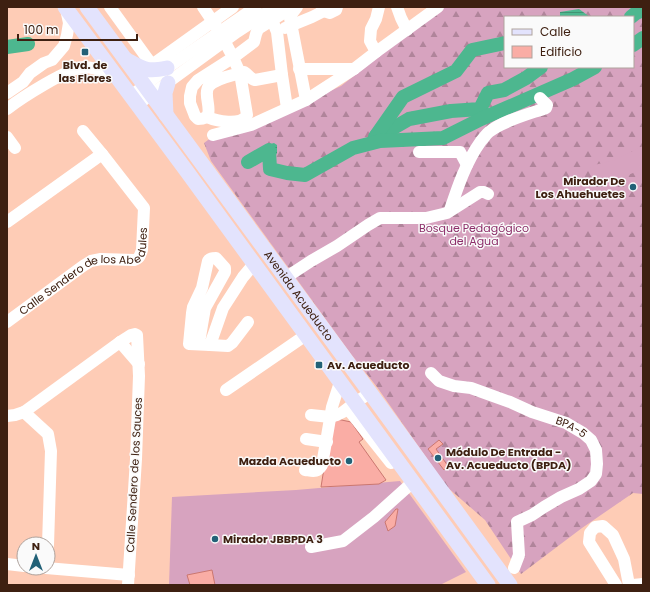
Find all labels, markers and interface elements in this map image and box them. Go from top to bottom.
scale bar [18,16,137,42]
legend [504,16,634,68]
text: 100 m [24,21,58,38]
text: Calle [540,23,571,40]
text: Edificio [540,43,582,60]
marker: Blvd. de las Flores [80,47,90,57]
place label: Blvd. de las Flores [58,57,112,86]
place label: Mirador De Los Ahuehuetes [536,173,625,202]
marker: Mirador De Los Ahuehuetes [628,182,638,192]
park label: Bosque Pedagógico del Agua [419,220,529,249]
street label: Calle Sendero de los Abedules [16,227,151,319]
street label: Avenida Acueducto [260,247,337,344]
place label: Av. Acueducto [327,357,409,373]
marker: Av. Acueducto [314,360,324,370]
street label: Calle Sendero de los Sauces [122,397,146,553]
street label: BPA-5 [554,412,591,441]
place label: Módulo De Entrada - Av. Acueducto (BPDA) [446,444,571,473]
place label: Mazda Acueducto [239,453,341,469]
marker: Módulo De Entrada - Av. Acueducto (BPDA) [433,453,443,463]
marker: Mazda Acueducto [344,456,354,466]
place label: Mirador JBBPDA 3 [223,531,323,547]
marker: Mirador JBBPDA 3 [210,534,220,544]
north arrow [16,536,56,576]
text: N [32,538,40,554]

